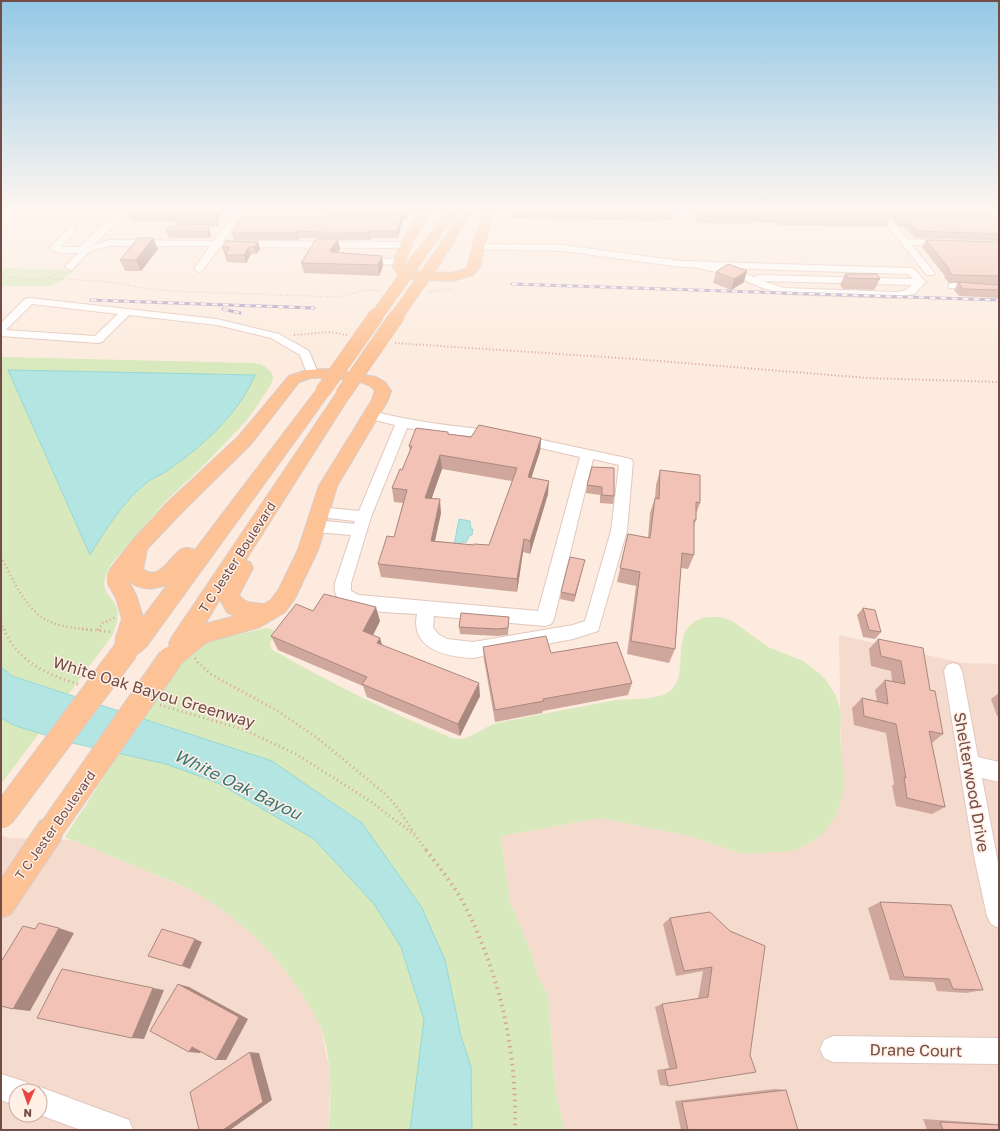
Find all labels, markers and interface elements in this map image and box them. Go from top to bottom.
street label: T C Jester Boulevard [195,499,279,615]
street label: White Oak Bayou Greenway [50,652,258,732]
street label: Shelterwood Drive [950,710,994,854]
water label: White Oak Bayou [171,744,306,825]
street label: T C Jester Boulevard [11,768,99,882]
street label: Drane Court [870,1039,962,1061]
north arrow [8,1083,48,1123]
text: N [23,1107,32,1120]

